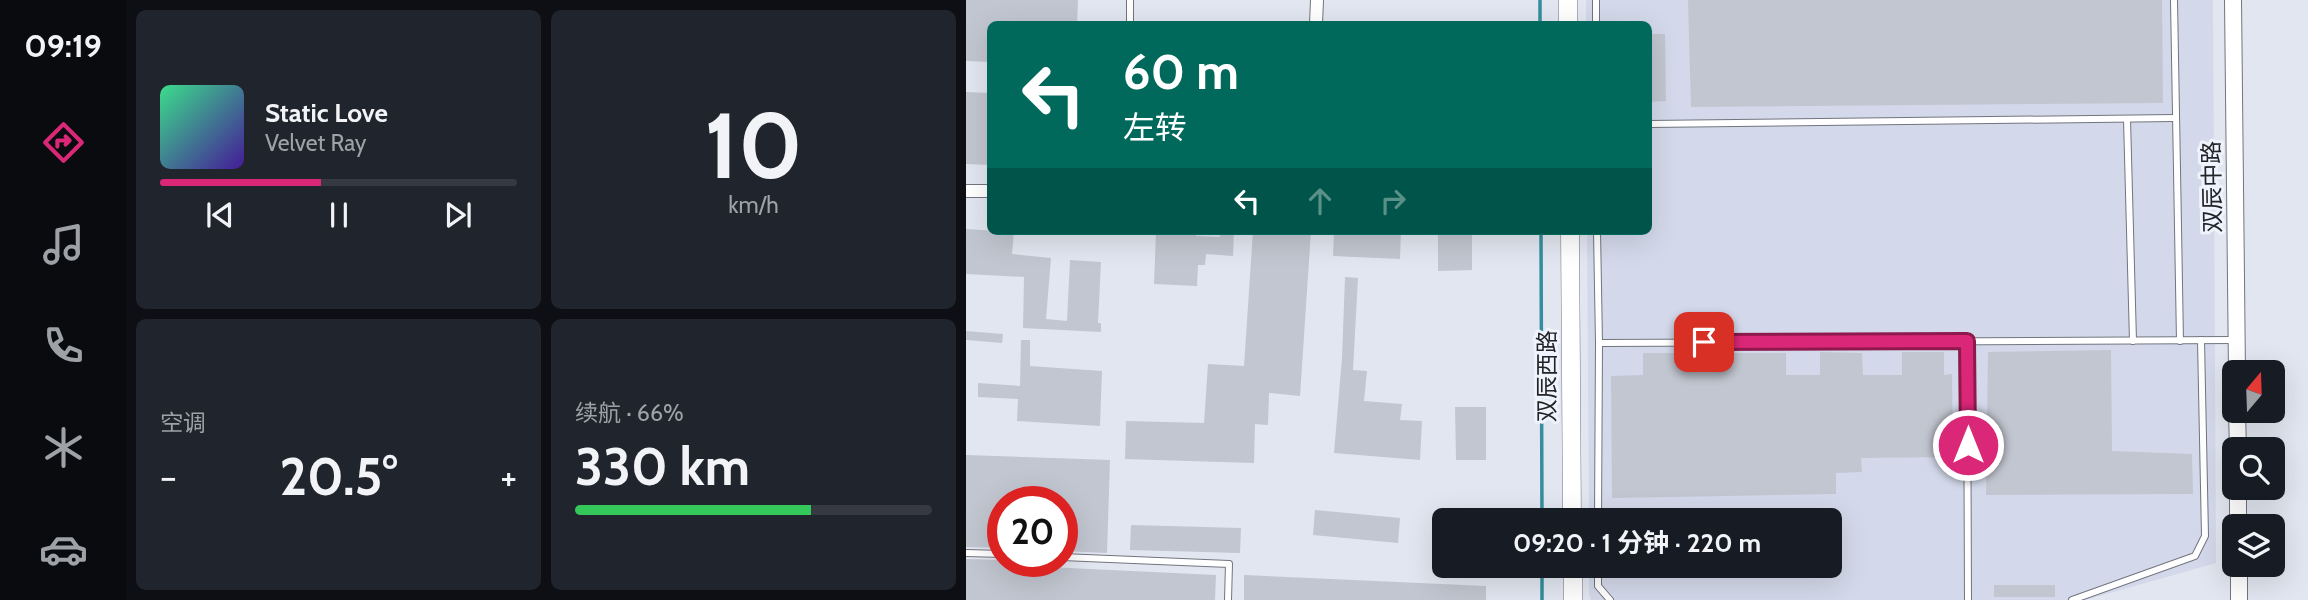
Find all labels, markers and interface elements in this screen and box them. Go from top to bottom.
text: 09:19 [24,26,102,65]
text: 60 m [1123,42,1239,101]
icon: left [1008,49,1099,140]
text: 10 [705,90,802,201]
text: Static Love [265,97,388,129]
text: 左转 [1123,108,1187,147]
icon: directions [39,118,88,167]
text: Velvet Ray [265,129,366,157]
street label: 双辰中路 [2197,141,2227,233]
icon: left [1228,182,1266,220]
icon: ahead [1301,182,1339,220]
icon: right [1374,182,1412,220]
text: km/h [728,191,779,219]
icon: previous [201,196,239,234]
icon: pause [320,196,358,234]
icon: next [439,196,477,234]
icon: music [39,220,88,269]
pin [1674,312,1734,372]
icon: phone [39,321,88,370]
icon: arrive [1685,323,1723,361]
street label: 双辰西路 [1533,330,1561,422]
north arrow [2222,360,2286,424]
map controls [2222,360,2285,577]
text: 续航 · 66% [575,399,684,427]
position arrow [1931,408,2005,482]
text: 空调 [160,409,206,437]
icon: climate [39,423,88,472]
text: 330 km [575,435,750,498]
button: search [2222,437,2285,500]
text: 20.5° [279,445,398,508]
text: − [160,453,177,500]
text: + [500,453,517,500]
speed limit sign: 20 [987,486,1078,577]
button: layers [2222,514,2285,577]
icon: car [39,525,88,574]
text: 09:20 · 1 分钟 · 220 m [1513,527,1761,559]

